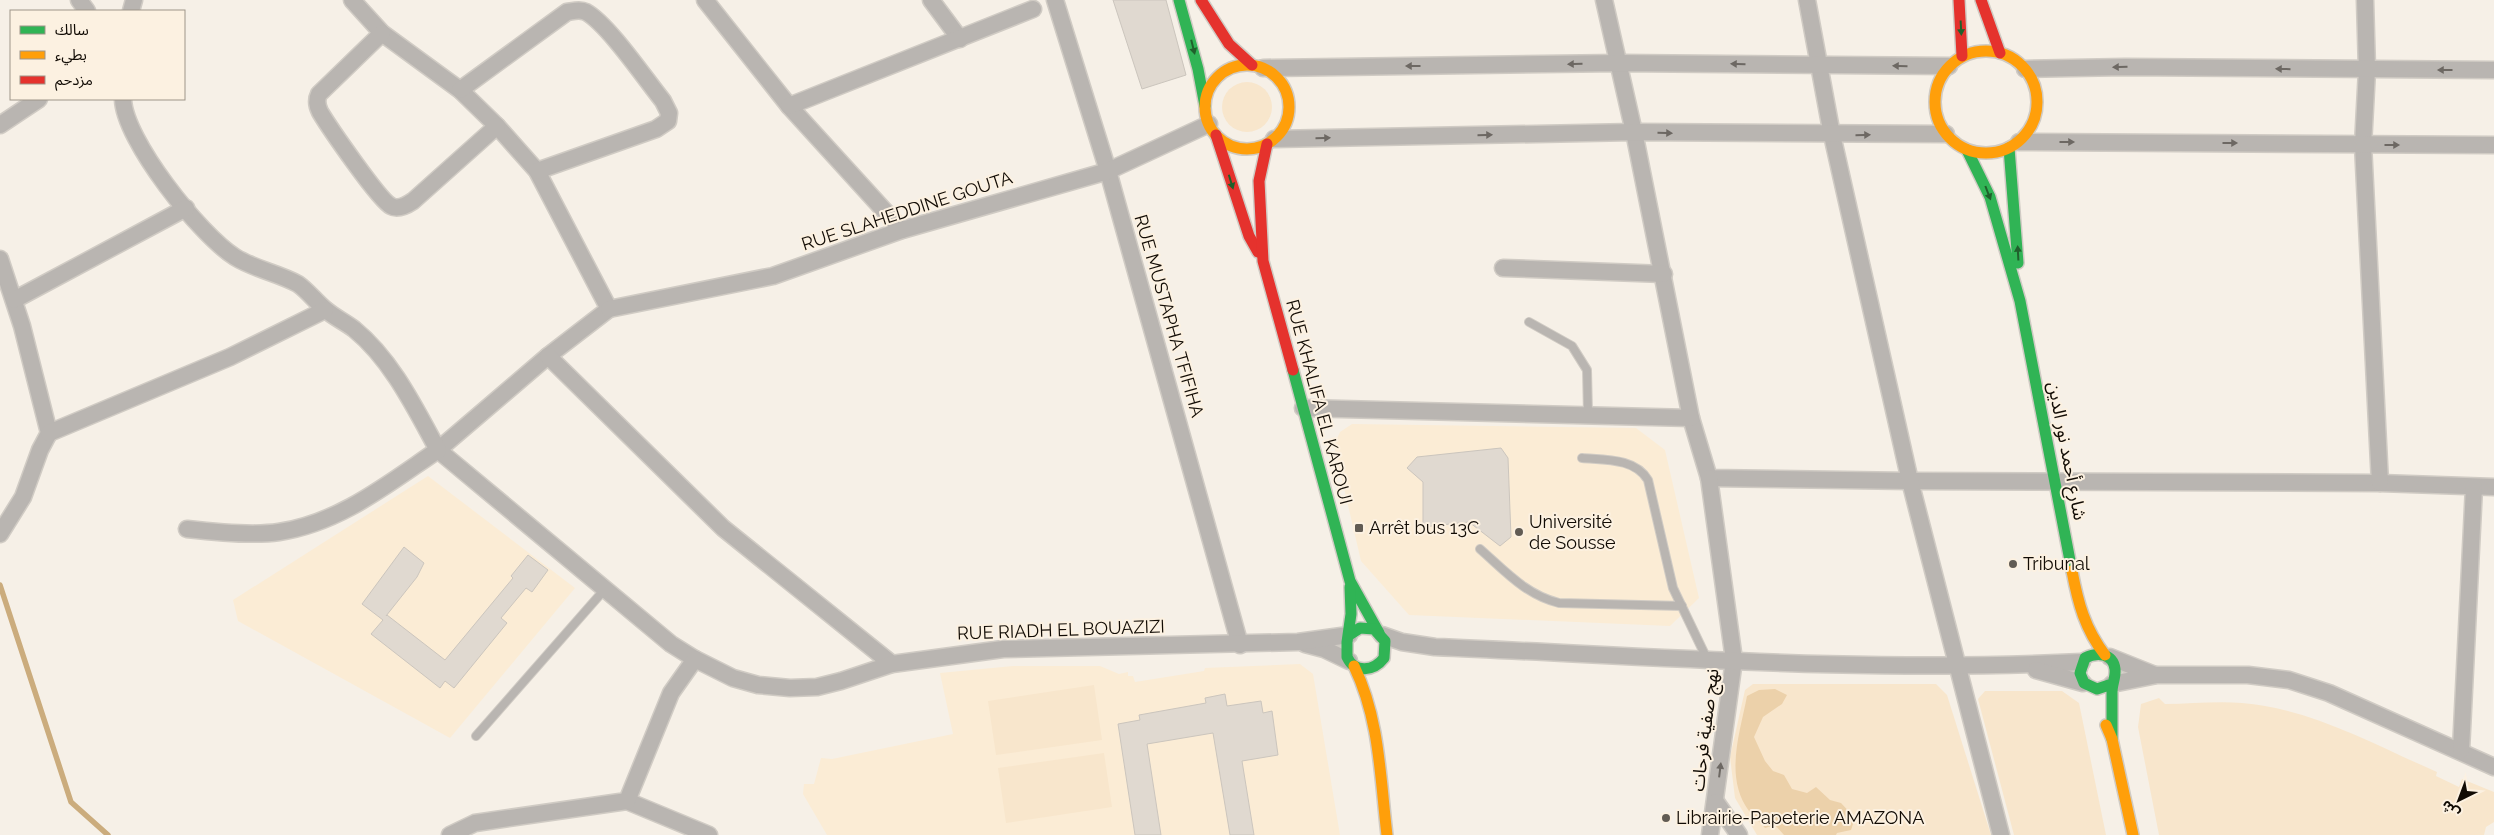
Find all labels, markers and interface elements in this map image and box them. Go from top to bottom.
legend [10,10,185,100]
one-way arrow [1958,20,1966,36]
text: سالك [55,21,89,39]
one-way arrow [1189,39,1197,54]
text: بطيء [55,46,87,66]
one-way arrow [1567,60,1583,68]
one-way arrow [1729,60,1745,68]
one-way arrow [1404,62,1420,70]
one-way arrow [1892,62,1908,70]
one-way arrow [2112,64,2128,72]
one-way arrow [2275,65,2291,73]
one-way arrow [2437,66,2453,74]
text: مزدحم [55,71,93,91]
one-way arrow [1658,129,1674,137]
one-way arrow [1855,130,1871,138]
one-way arrow [1478,131,1494,139]
one-way arrow [1315,134,1331,142]
one-way arrow [2060,138,2076,146]
one-way arrow [2222,140,2238,148]
one-way arrow [2384,141,2400,149]
street label: RUE SLAHEDDINE GOUTA [799,166,1015,255]
one-way arrow [1227,175,1235,190]
one-way arrow [1985,186,1992,201]
street label: RUE MUSTAPHA TFIFIHA [1130,212,1208,420]
one-way arrow [2013,244,2021,260]
street label: RUE KHALIFA EL KAROUI [1282,297,1357,507]
street label: شارع أحمد نور الدين [2040,380,2091,523]
place label: Université de Sousse [1529,511,1616,553]
place label: Arrêt bus 13C [1369,517,1479,538]
marker: Arrêt bus 13C [1353,522,1365,534]
marker: Université de Sousse [1513,526,1525,538]
place label: Tribunal [2023,553,2090,574]
marker: Tribunal [2007,558,2019,570]
street label: RUE RIADH EL BOUAZIZI [957,615,1165,644]
street label: نهج صفية فرحات [1687,667,1725,793]
one-way arrow [1716,761,1724,777]
north arrow [2434,775,2484,825]
text: ش [2438,797,2463,822]
place label: Librairie-Papeterie AMAZONA [1676,807,1924,828]
marker: Librairie-Papeterie AMAZONA [1660,812,1672,824]

